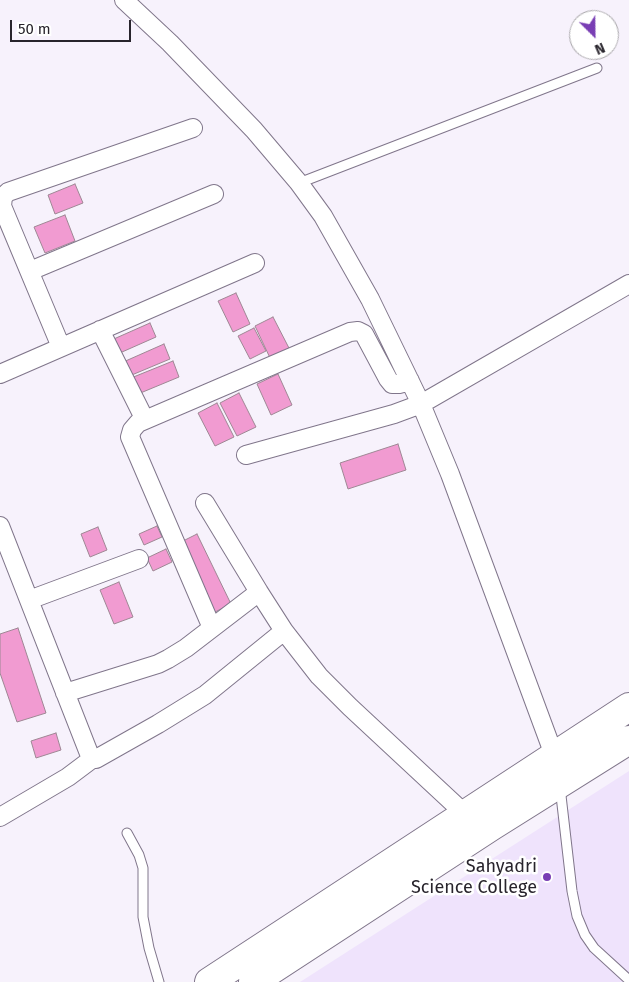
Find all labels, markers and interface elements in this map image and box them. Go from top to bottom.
scale bar [12,10,134,42]
north arrow [569,10,619,60]
text: 50 m [18,20,51,38]
text: N [592,39,607,58]
place label: Sahyadri Science College [411,856,537,899]
marker: Sahyadri Science College [541,871,553,883]

